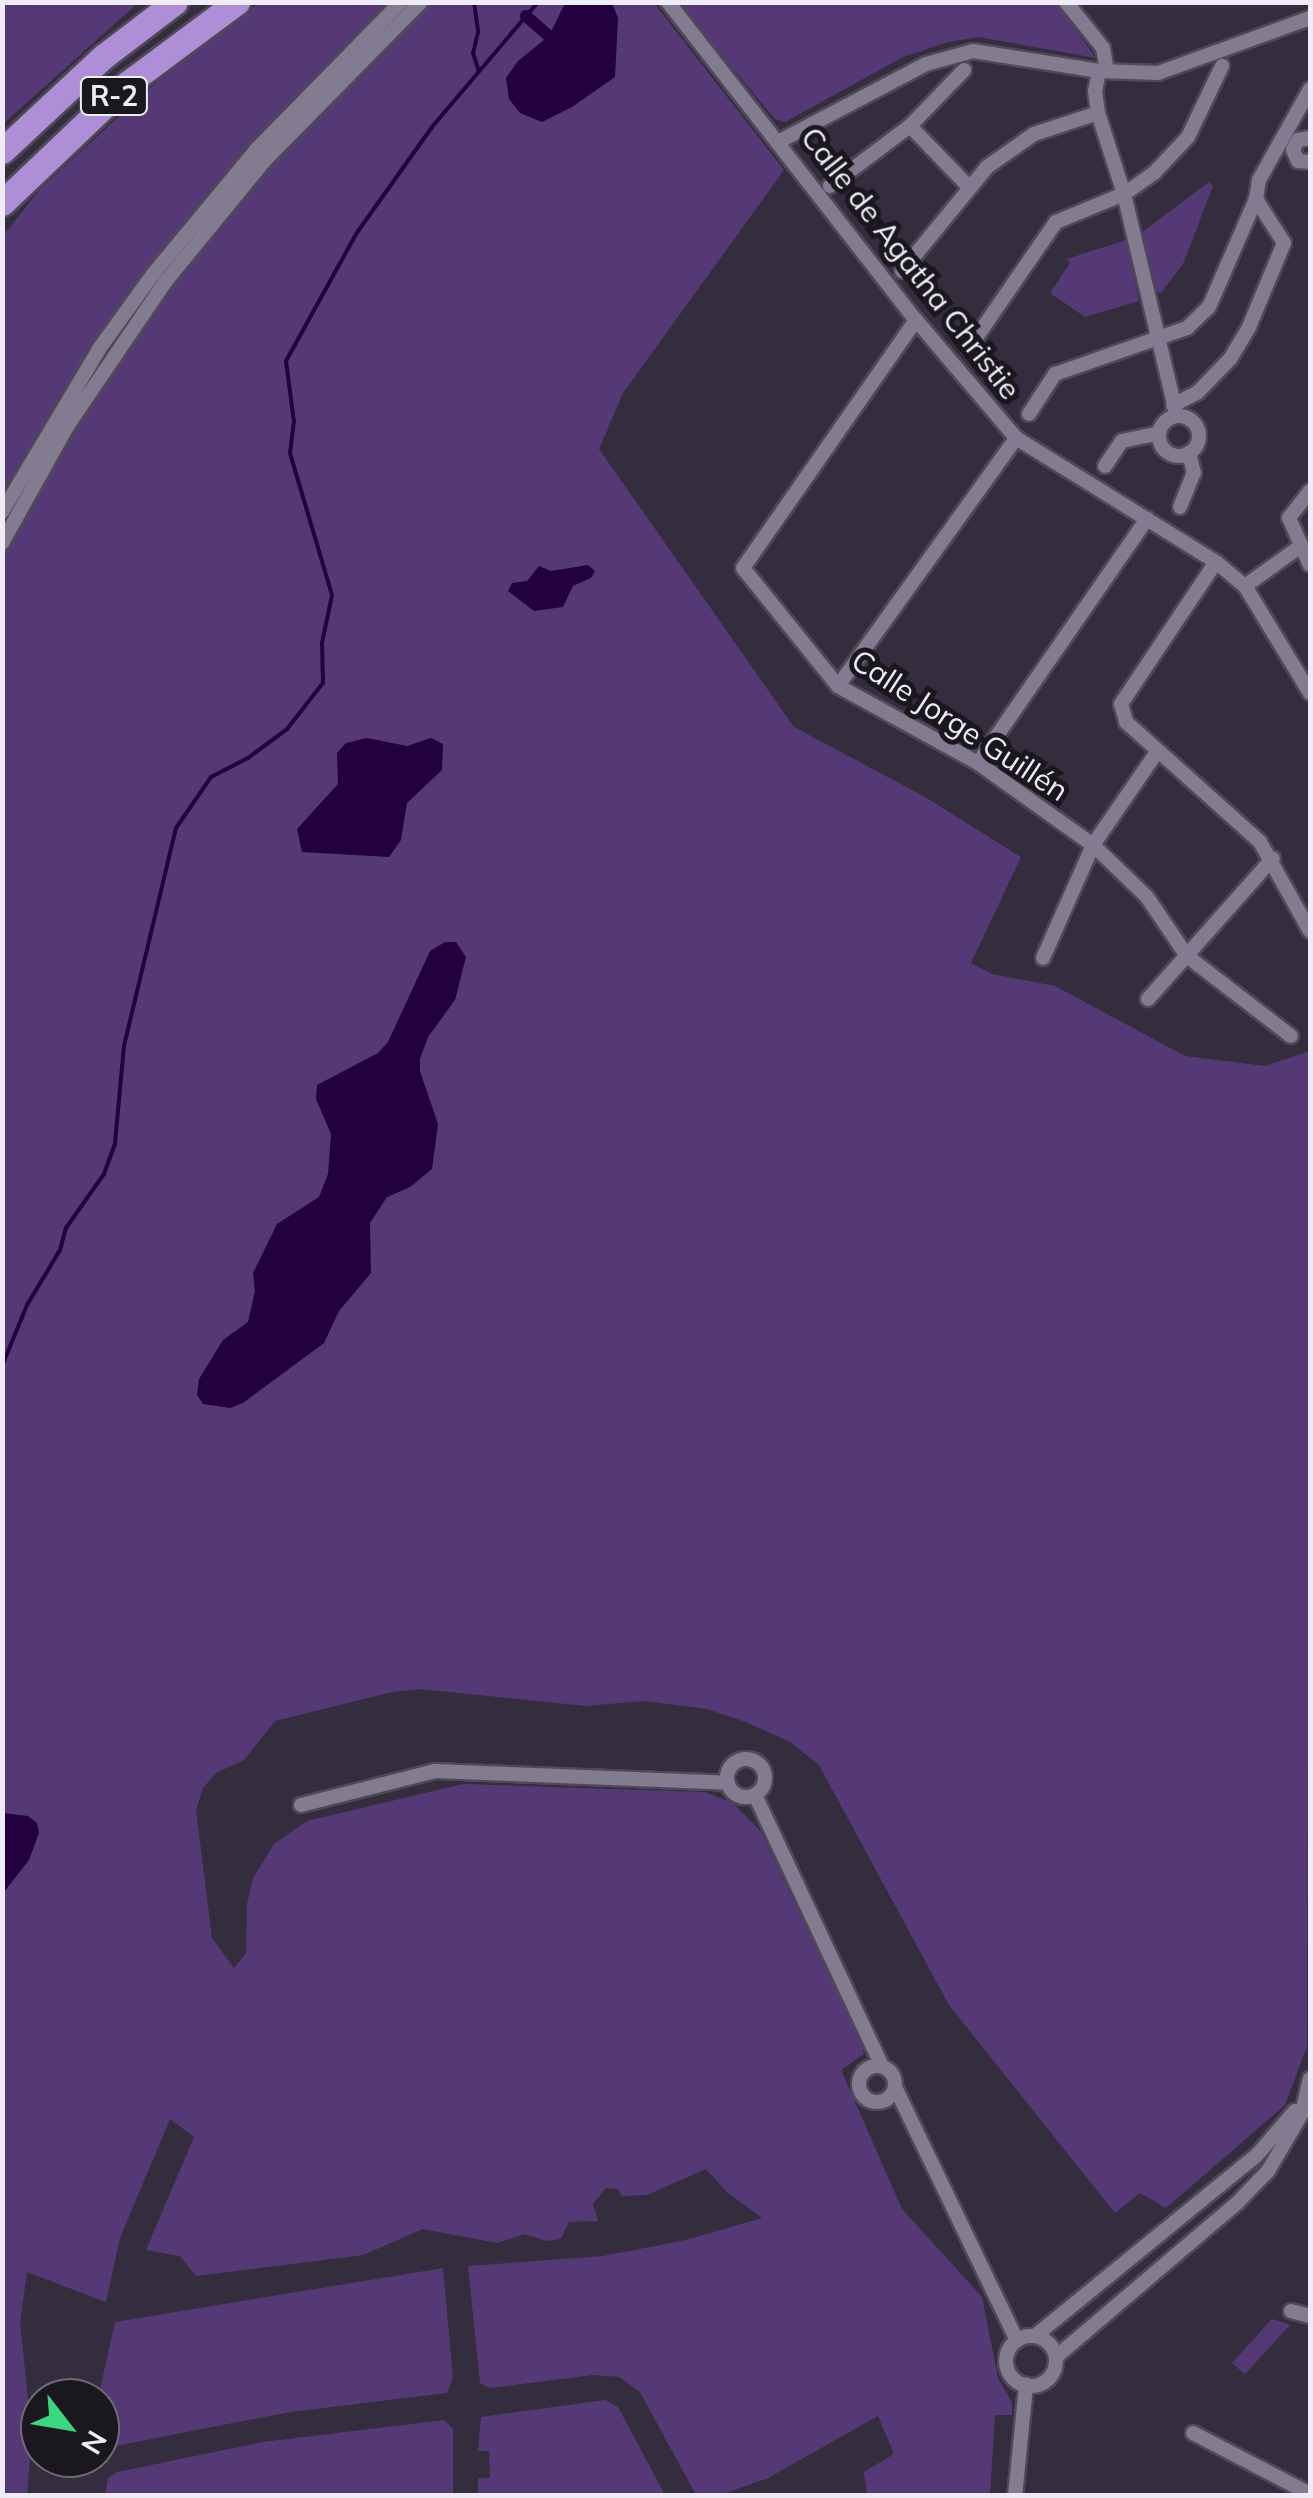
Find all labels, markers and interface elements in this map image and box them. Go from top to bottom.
road number: R-2 [79,73,149,119]
street label: Calle de Agatha Christie [794,120,1028,406]
street label: Calle Jorge Guillén [845,642,1075,808]
north arrow [20,2378,120,2478]
text: N [74,2425,115,2461]

